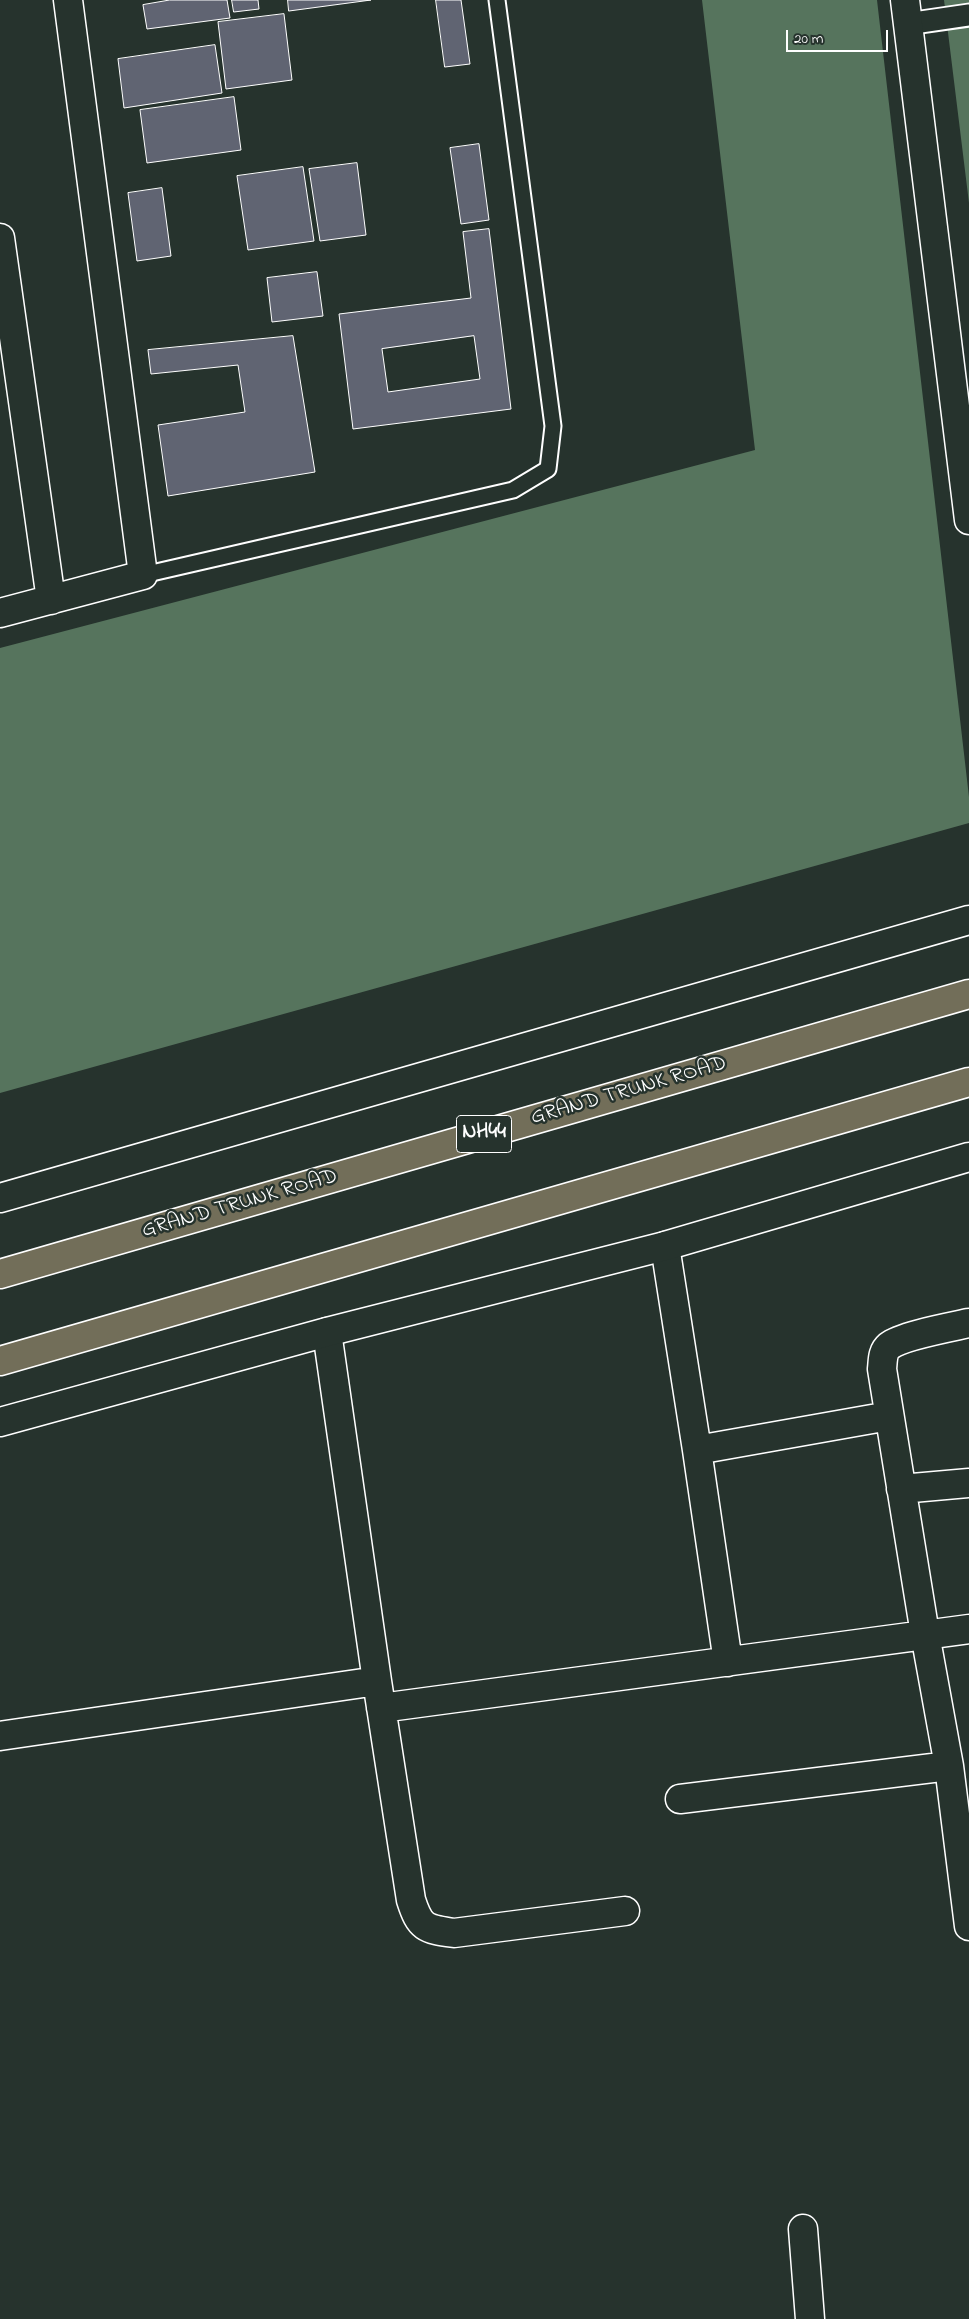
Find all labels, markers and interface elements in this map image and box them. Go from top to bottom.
scale bar [789,20,892,52]
text: 20 m [794,28,823,50]
street label: GRAND TRUNK ROAD [528,1051,730,1133]
road number: NH44 [456,1116,512,1152]
street label: GRAND TRUNK ROAD [139,1164,341,1246]

